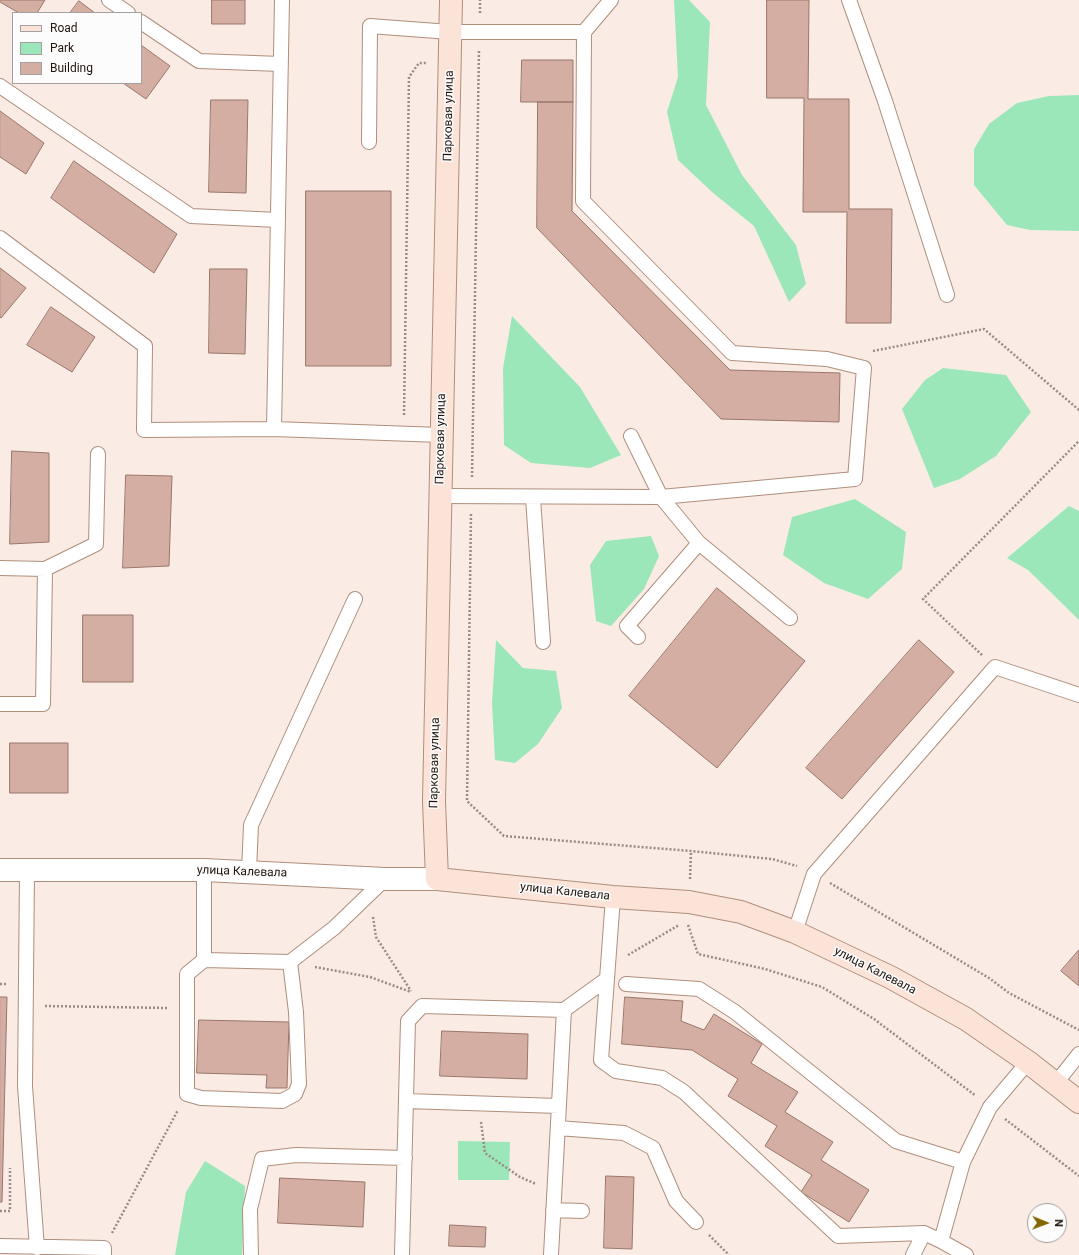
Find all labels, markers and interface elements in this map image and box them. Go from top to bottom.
legend [12,12,142,84]
text: Road [50,21,78,35]
text: Park [50,41,74,55]
text: Building [50,61,93,75]
street label: Парковая улица [441,70,457,162]
street label: Парковая улица [433,393,449,485]
street label: Парковая улица [427,717,443,809]
street label: улица Калевала [197,863,287,881]
street label: улица Калевала [519,880,611,904]
street label: улица Калевала [831,944,919,998]
north arrow [1027,1203,1067,1243]
text: N [1052,1219,1065,1227]

